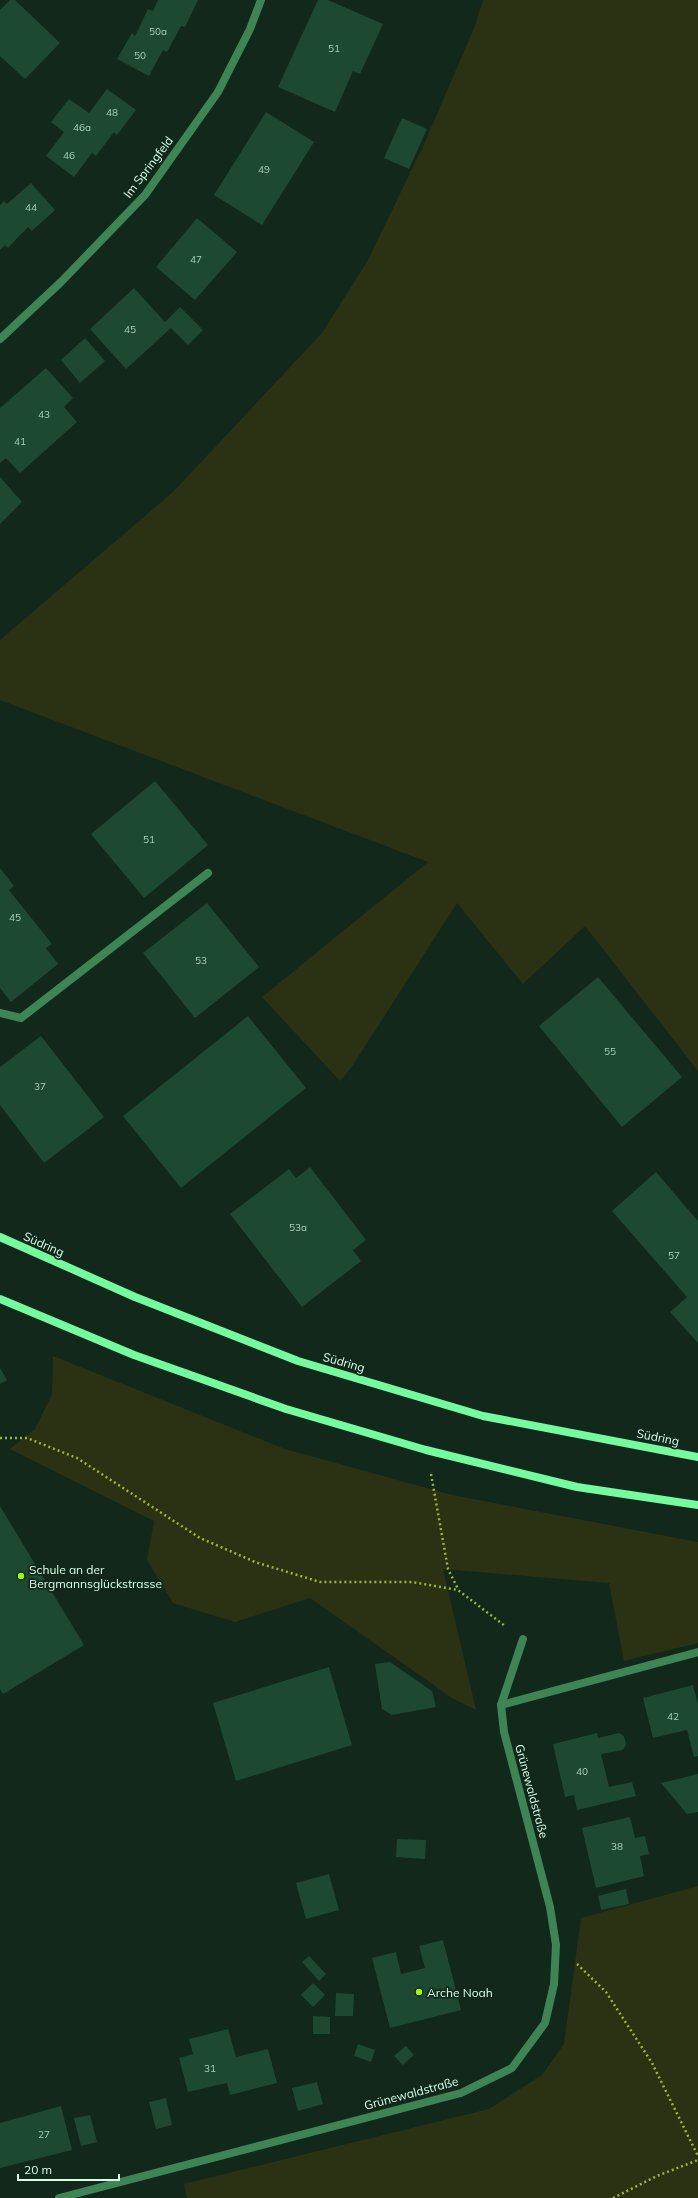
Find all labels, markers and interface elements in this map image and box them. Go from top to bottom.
house number: 50a [149,25,167,38]
house number: 51 [328,42,340,55]
house number: 50 [134,49,146,62]
house number: 48 [106,106,118,119]
house number: 46a [73,121,91,134]
street label: Im Springfeld [120,133,176,201]
house number: 46 [63,149,75,162]
house number: 49 [258,163,270,176]
house number: 44 [25,201,37,214]
house number: 47 [190,253,202,266]
house number: 45 [124,323,136,336]
house number: 43 [38,408,50,421]
house number: 41 [14,435,26,448]
house number: 51 [143,833,155,846]
house number: 45 [9,911,21,924]
house number: 53 [195,954,207,967]
house number: 55 [604,1045,616,1058]
house number: 37 [34,1080,46,1093]
house number: 53a [289,1221,307,1234]
street label: Südring [21,1228,67,1260]
house number: 57 [668,1249,680,1262]
street label: Südring [321,1349,367,1375]
street label: Südring [635,1426,681,1448]
place label: Schule an der Bergmannsglückstrasse [29,1562,162,1591]
marker: Schule an der Bergmannsglückstrasse [16,1571,26,1581]
house number: 42 [667,1710,679,1723]
street label: Grünewaldstraße [512,1742,552,1840]
house number: 40 [576,1765,588,1778]
house number: 38 [611,1840,623,1853]
place label: Arche Noah [427,1985,493,2000]
marker: Arche Noah [414,1987,424,1997]
house number: 31 [204,2062,216,2075]
street label: Grünewaldstraße [362,2073,460,2113]
house number: 27 [38,2128,50,2141]
scale bar [18,2156,119,2182]
text: 20 m [24,2162,52,2177]

